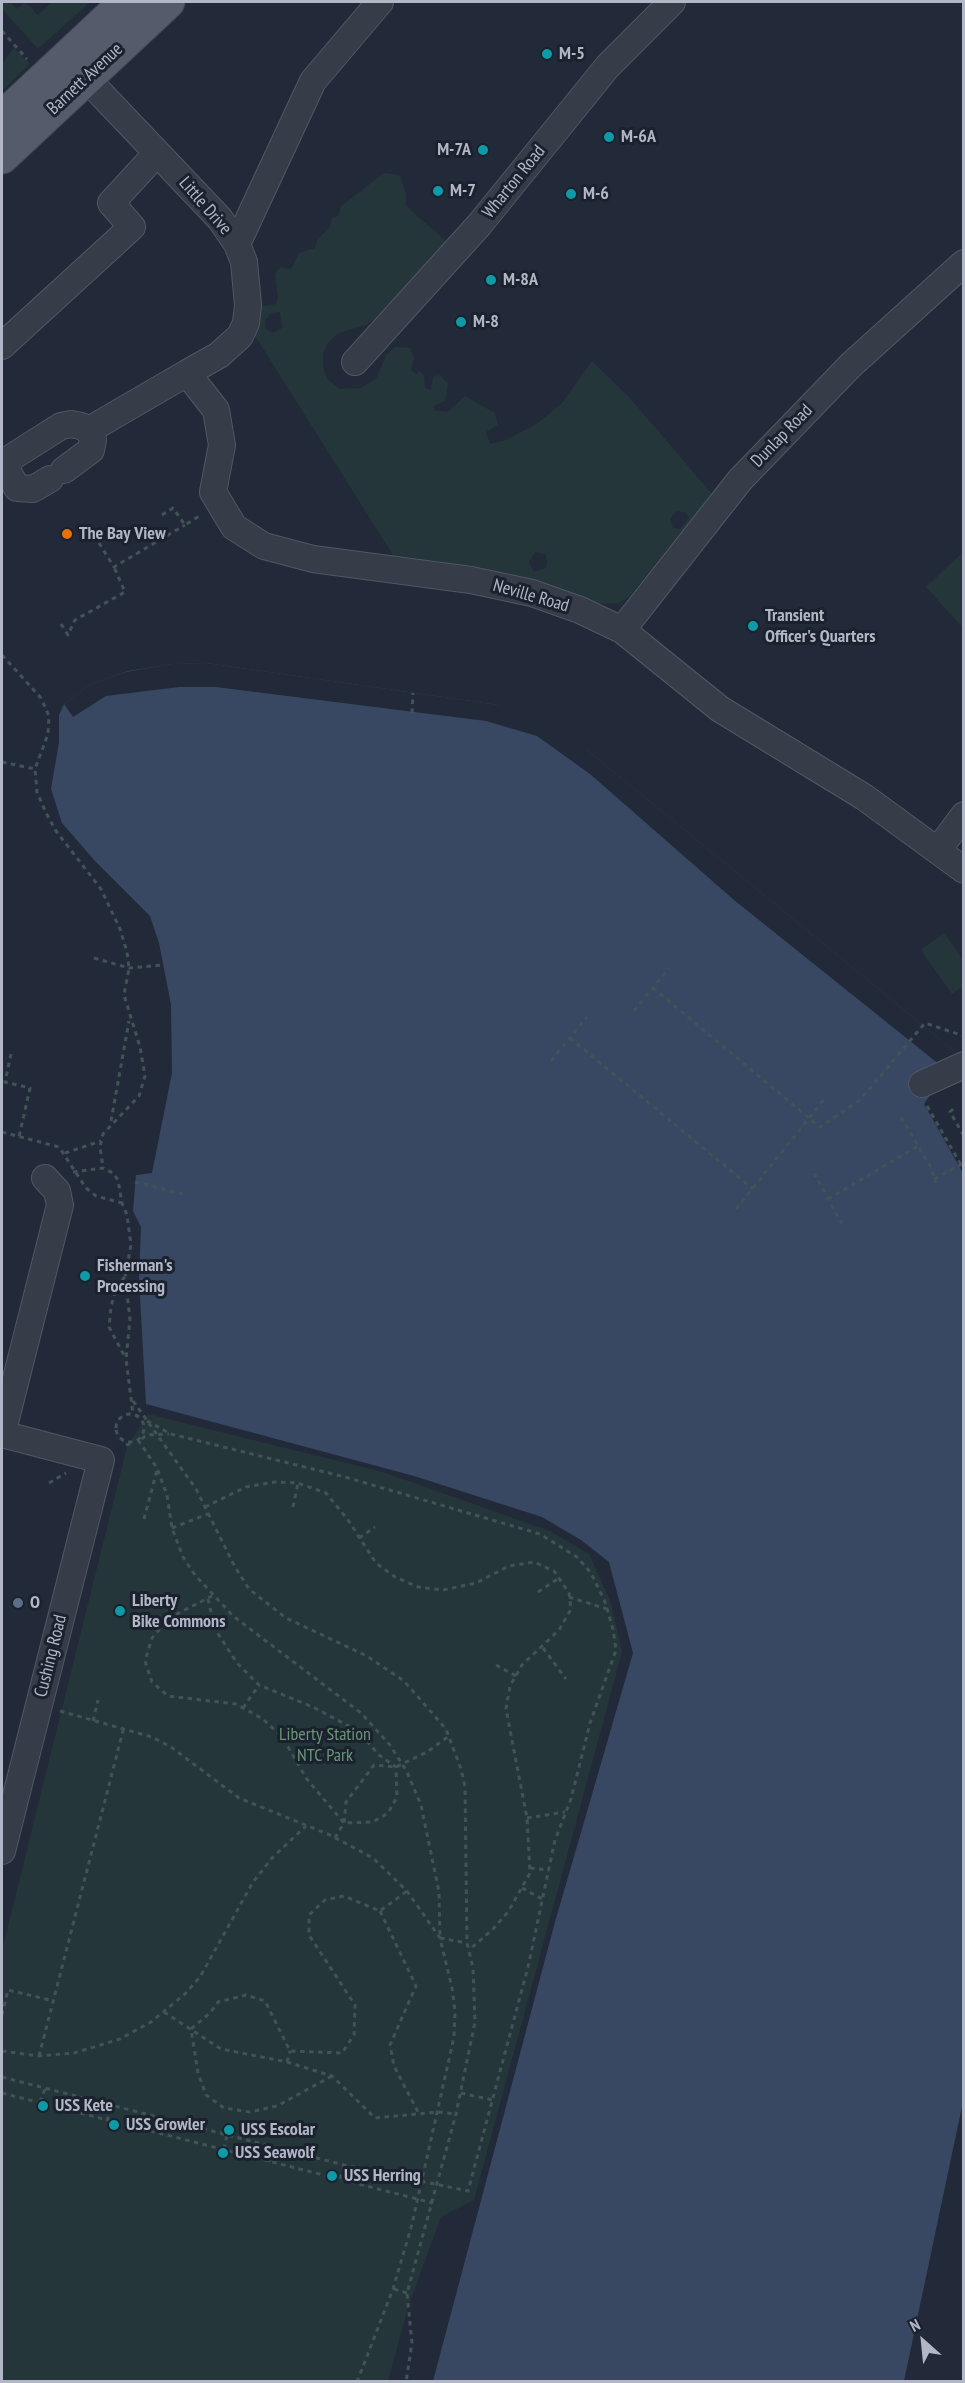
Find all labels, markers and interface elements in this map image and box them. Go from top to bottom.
street label: Barnett Avenue [43,39,127,119]
place label: M-5 [559,43,585,65]
marker: M-5 [540,47,554,61]
place label: M-6A [621,126,656,148]
marker: M-6A [602,130,616,144]
place label: M-7A [437,139,471,161]
street label: Wharton Road [478,141,550,223]
marker: M-7A [476,143,490,157]
street label: Little Drive [174,173,236,239]
place label: M-7 [450,180,476,202]
place label: M-6 [583,183,609,205]
marker: M-7 [431,184,445,198]
marker: M-6 [564,187,578,201]
place label: M-8A [503,269,538,291]
marker: M-8A [484,273,498,287]
place label: M-8 [473,311,499,333]
marker: M-8 [454,315,468,329]
street label: Dunlap Road [747,400,817,472]
place label: The Bay View [79,523,166,545]
marker: The Bay View [60,527,74,541]
street label: Neville Road [491,575,571,617]
place label: Transient Officer's Quarters [765,605,876,648]
marker: Transient Officer's Quarters [746,619,760,633]
place label: Fisherman's Processing [97,1255,172,1298]
marker: Fisherman's Processing [78,1269,92,1283]
place label: Liberty Bike Commons [132,1590,225,1632]
place label: O [30,1592,40,1614]
marker: O [11,1596,25,1610]
marker: Liberty Bike Commons [113,1604,127,1618]
street label: Cushing Road [30,1613,72,1699]
park label: Liberty Station NTC Park [279,1724,371,1766]
place label: USS Kete [55,2095,113,2117]
marker: USS Kete [36,2099,50,2113]
place label: USS Growler [126,2114,205,2136]
marker: USS Growler [107,2118,121,2132]
place label: USS Escolar [241,2119,315,2141]
marker: USS Escolar [222,2123,236,2137]
place label: USS Seawolf [235,2142,315,2164]
marker: USS Seawolf [216,2146,230,2160]
place label: USS Herring [344,2165,421,2187]
marker: USS Herring [325,2169,339,2183]
north arrow [893,2311,953,2371]
text: N [906,2314,923,2336]

